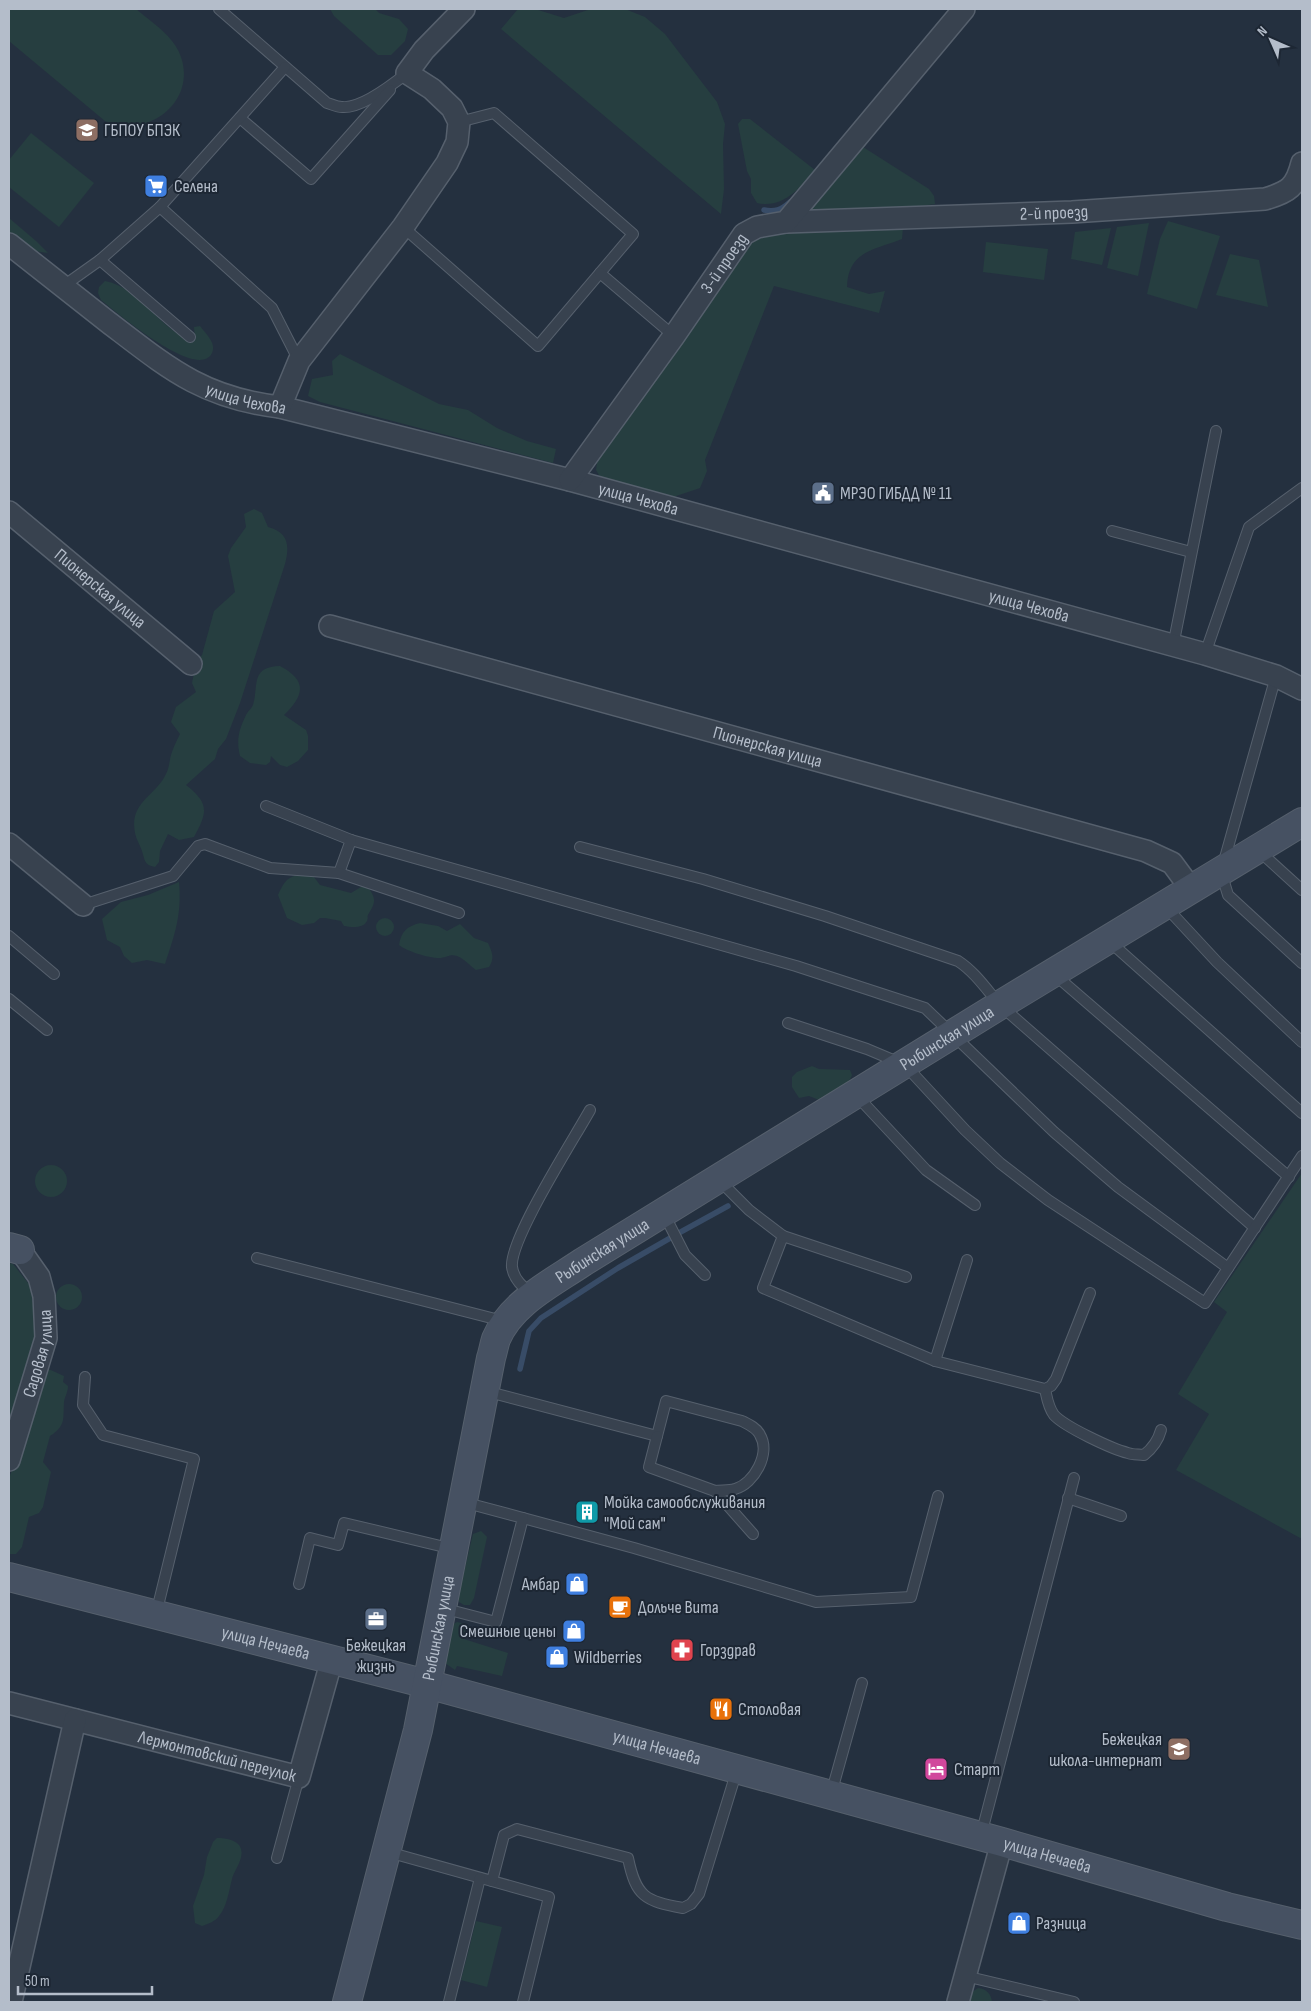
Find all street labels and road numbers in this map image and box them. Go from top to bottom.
street label: 2-й проезд [1019,200,1089,224]
street label: 3-й проезд [696,229,752,297]
street label: улица Чехова [202,378,289,419]
street label: улица Чехова [596,478,681,520]
street label: Пионерская улица [50,544,150,632]
street label: улица Чехова [987,585,1071,627]
street label: Пионерская улица [711,722,825,772]
street label: Рыбинская улица [896,1001,997,1075]
street label: Рыбинская улица [551,1213,653,1288]
street label: Садовая улица [18,1309,56,1400]
street label: Рыбинская улица [417,1574,459,1682]
street label: улица Нечаева [219,1621,312,1664]
street label: улица Нечаева [611,1725,703,1769]
street label: Лермонтовский переулок [135,1726,299,1786]
street label: улица Нечаева [1001,1832,1094,1878]

